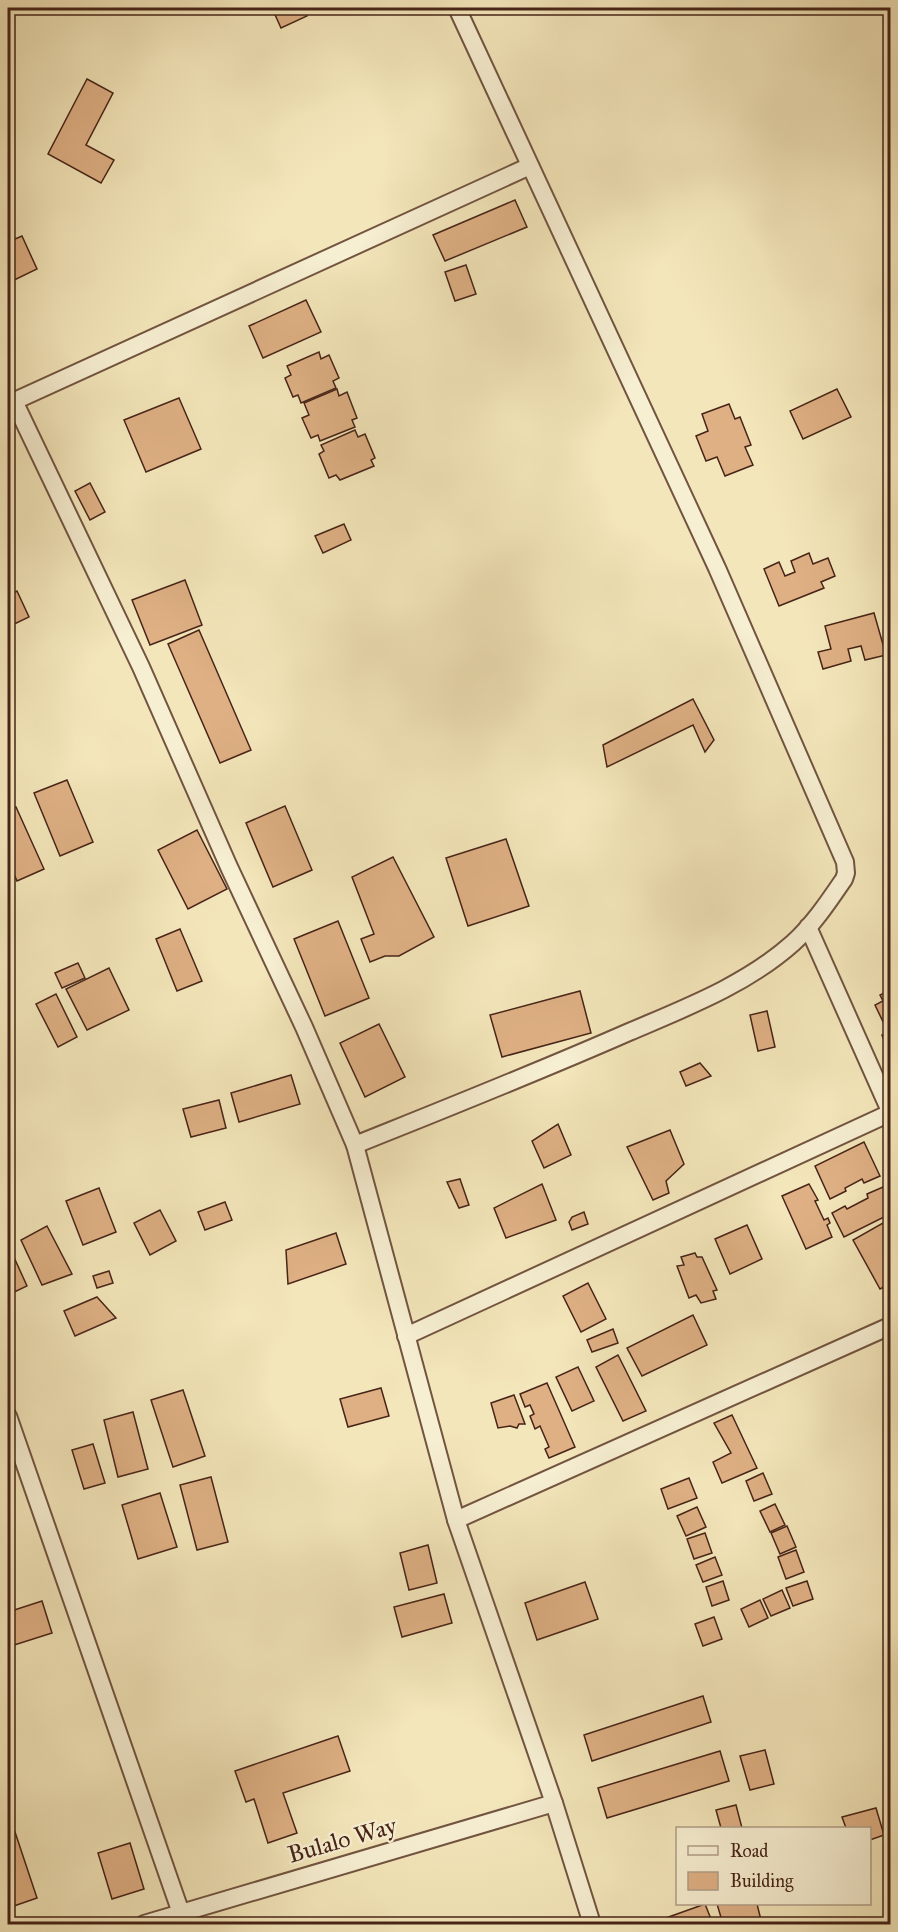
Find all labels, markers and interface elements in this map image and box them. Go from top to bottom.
street label: Bulalo Way [284,1810,401,1870]
legend [676,1827,871,1905]
text: Road [730,1840,768,1862]
text: Building [730,1870,794,1893]

